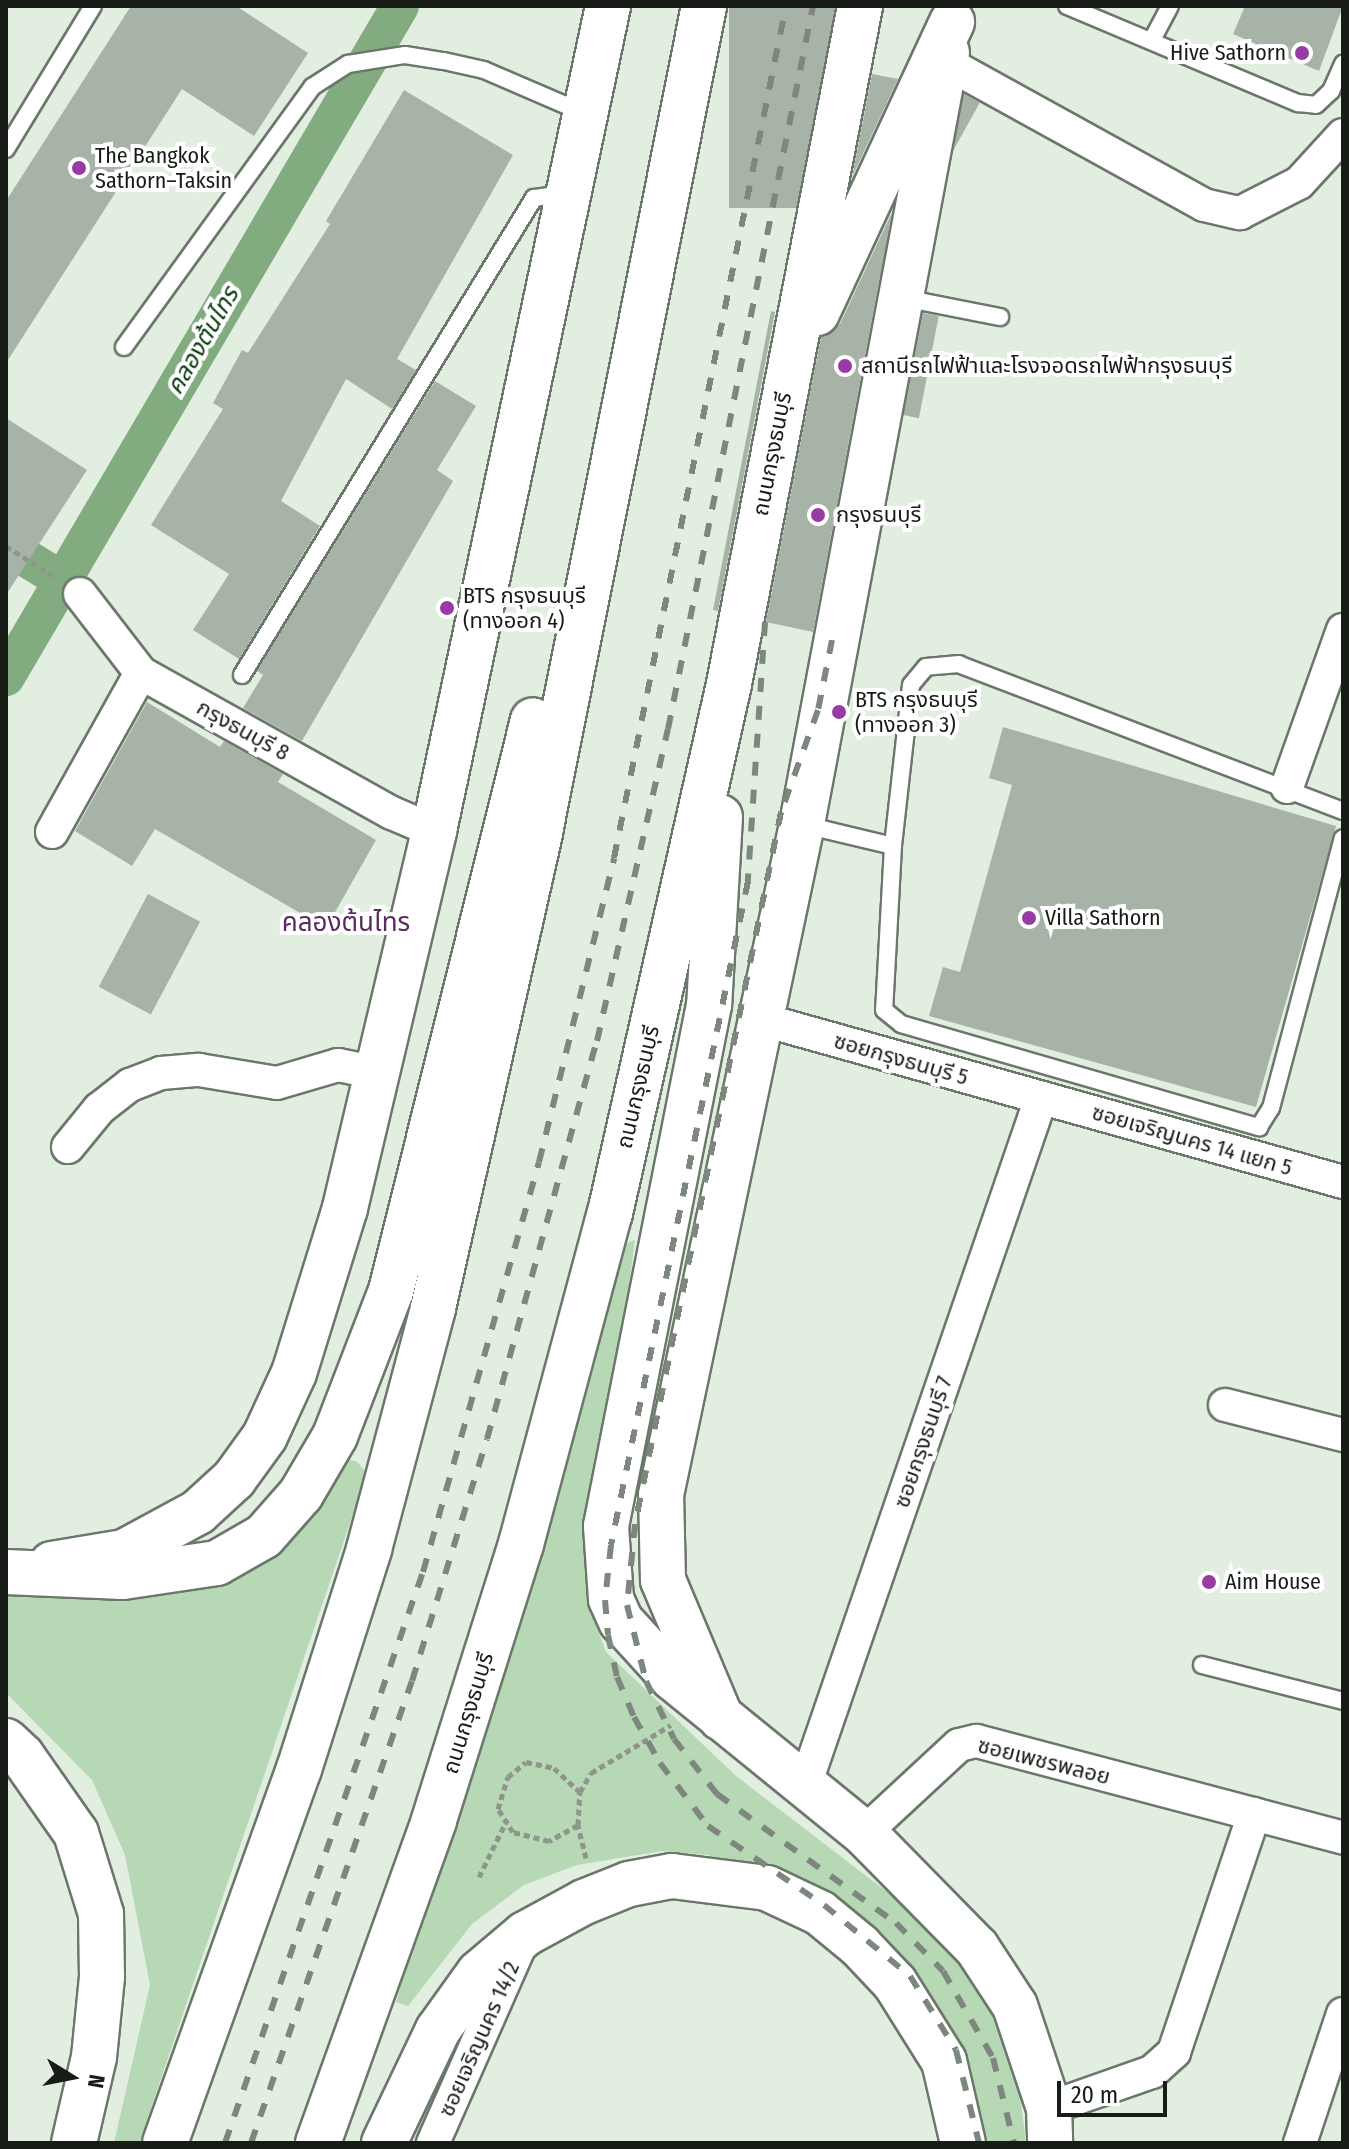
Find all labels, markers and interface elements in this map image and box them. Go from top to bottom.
place label: Hive Sathorn [1170,40,1286,66]
marker: Hive Sathorn [1293,44,1311,62]
place label: The Bangkok Sathorn–Taksin [95,142,232,194]
marker: The Bangkok Sathorn–Taksin [70,159,88,177]
water label: คลองต้นไทร [161,282,245,400]
place label: สถานีรถไฟฟ้าและโรงจอดรถไฟฟ้ากรุงธนบุรี [861,353,1232,379]
marker: สถานีรถไฟฟ้าและโรงจอดรถไฟฟ้ากรุงธนบุรี [836,357,854,375]
street label: ถนนกรุงธนบุรี [747,390,797,518]
place label: กรุงธนบุรี [836,502,921,528]
marker: กรุงธนบุรี [807,504,829,526]
place label: BTS กรุงธนบุรี (ทางออก 4) [463,582,586,634]
marker: BTS กรุงธนบุรี (ทางออก 4) [438,599,456,617]
place label: BTS กรุงธนบุรี (ทางออก 3) [855,686,978,738]
street label: กรุงธนบุรี 8 [192,694,294,766]
marker: BTS กรุงธนบุรี (ทางออก 3) [830,703,848,721]
place label: Villa Sathorn [1045,905,1161,931]
district label: คลองต้นไทร [282,907,410,939]
marker: Villa Sathorn [1020,909,1038,927]
street label: ถนนกรุงธนบุรี [611,1023,665,1151]
street label: ซอยกรุงธนบุรี 5 [831,1027,971,1091]
street label: ซอยเจริญนคร 14 แยก 5 [1089,1099,1295,1181]
street label: ซอยกรุงธนบุรี 7 [888,1373,958,1511]
place label: Aim House [1225,1569,1321,1595]
marker: Aim House [1200,1573,1218,1591]
street label: ถนนกรุงธนบุรี [437,1649,499,1777]
street label: ซอยเพชรพลอย [975,1732,1113,1790]
street label: ซอยเจริญนคร 14/2 [433,1957,525,2121]
north arrow [32,2037,112,2117]
scale bar [1061,2065,1171,2115]
text: N [82,2072,111,2090]
text: 20 m [1071,2081,1118,2109]

